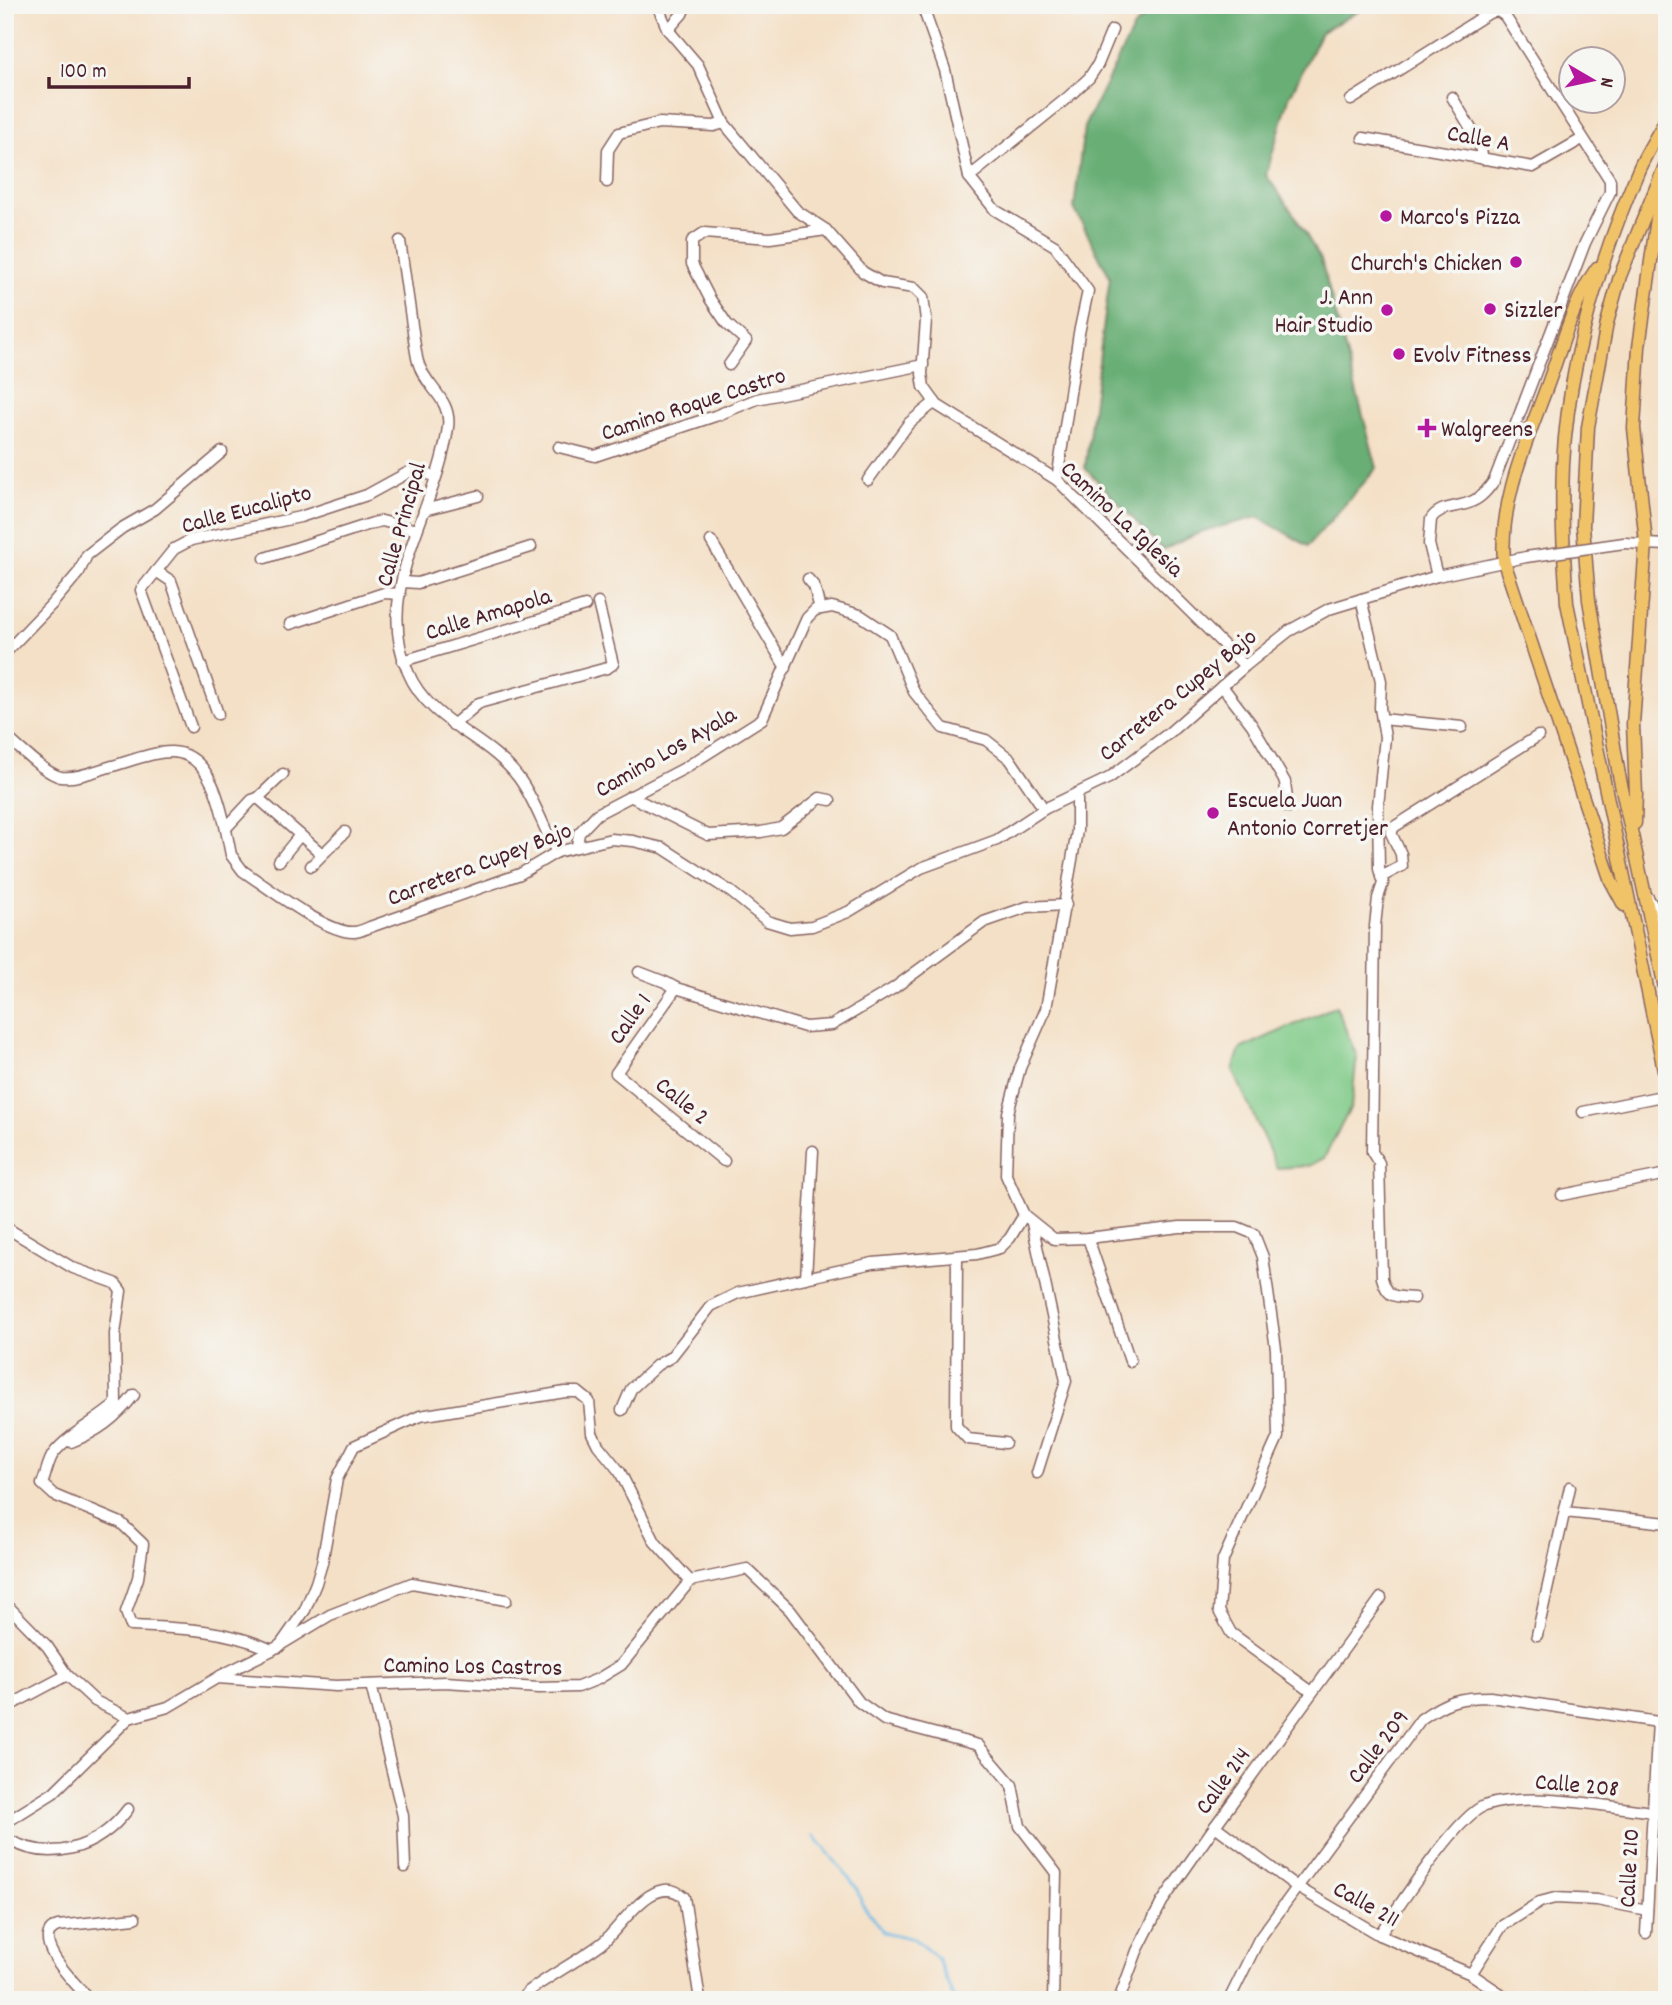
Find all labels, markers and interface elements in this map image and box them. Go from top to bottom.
scale bar [49,46,189,90]
north arrow [1556,46,1626,116]
text: 100 m [60,58,107,88]
text: N [1591,75,1619,89]
street label: Calle A [1444,118,1513,162]
place label: Marco's Pizza [1400,202,1520,236]
marker: Marco's Pizza [1378,208,1394,224]
place label: Church's Chicken [1351,248,1502,282]
marker: Church's Chicken [1508,254,1524,270]
place label: J. Ann Hair Studio [1275,282,1373,344]
place label: Sizzler [1504,295,1562,329]
marker: Sizzler [1482,301,1498,317]
marker: J. Ann Hair Studio [1379,302,1395,318]
place label: Evolv Fitness [1413,340,1532,374]
marker: Evolv Fitness [1391,346,1407,362]
street label: Camino Roque Castro [597,360,791,452]
place label: Walgreens [1441,414,1533,448]
marker: Walgreens [1419,420,1435,436]
street label: Camino La Iglesia [1052,454,1191,587]
street label: Calle Principal [369,458,437,591]
street label: Calle Eucalipto [178,477,316,545]
street label: Calle Amapola [422,580,557,651]
street label: Carretera Cupey Bajo [1092,622,1265,771]
street label: Camino Los Ayala [589,699,744,808]
place label: Escuela Juan Antonio Corretjer [1227,785,1388,847]
marker: Escuela Juan Antonio Corretjer [1205,805,1221,821]
street label: Carretera Cupey Bajo [383,815,577,917]
street label: Calle 1 [602,987,661,1052]
street label: Calle 2 [647,1070,716,1135]
street label: Camino Los Castros [383,1649,563,1687]
street label: Calle 209 [1340,1704,1419,1792]
street label: Calle 214 [1188,1741,1261,1823]
street label: Calle 208 [1534,1766,1620,1808]
street label: Calle 210 [1612,1828,1650,1909]
street label: Calle 211 [1326,1873,1405,1938]

